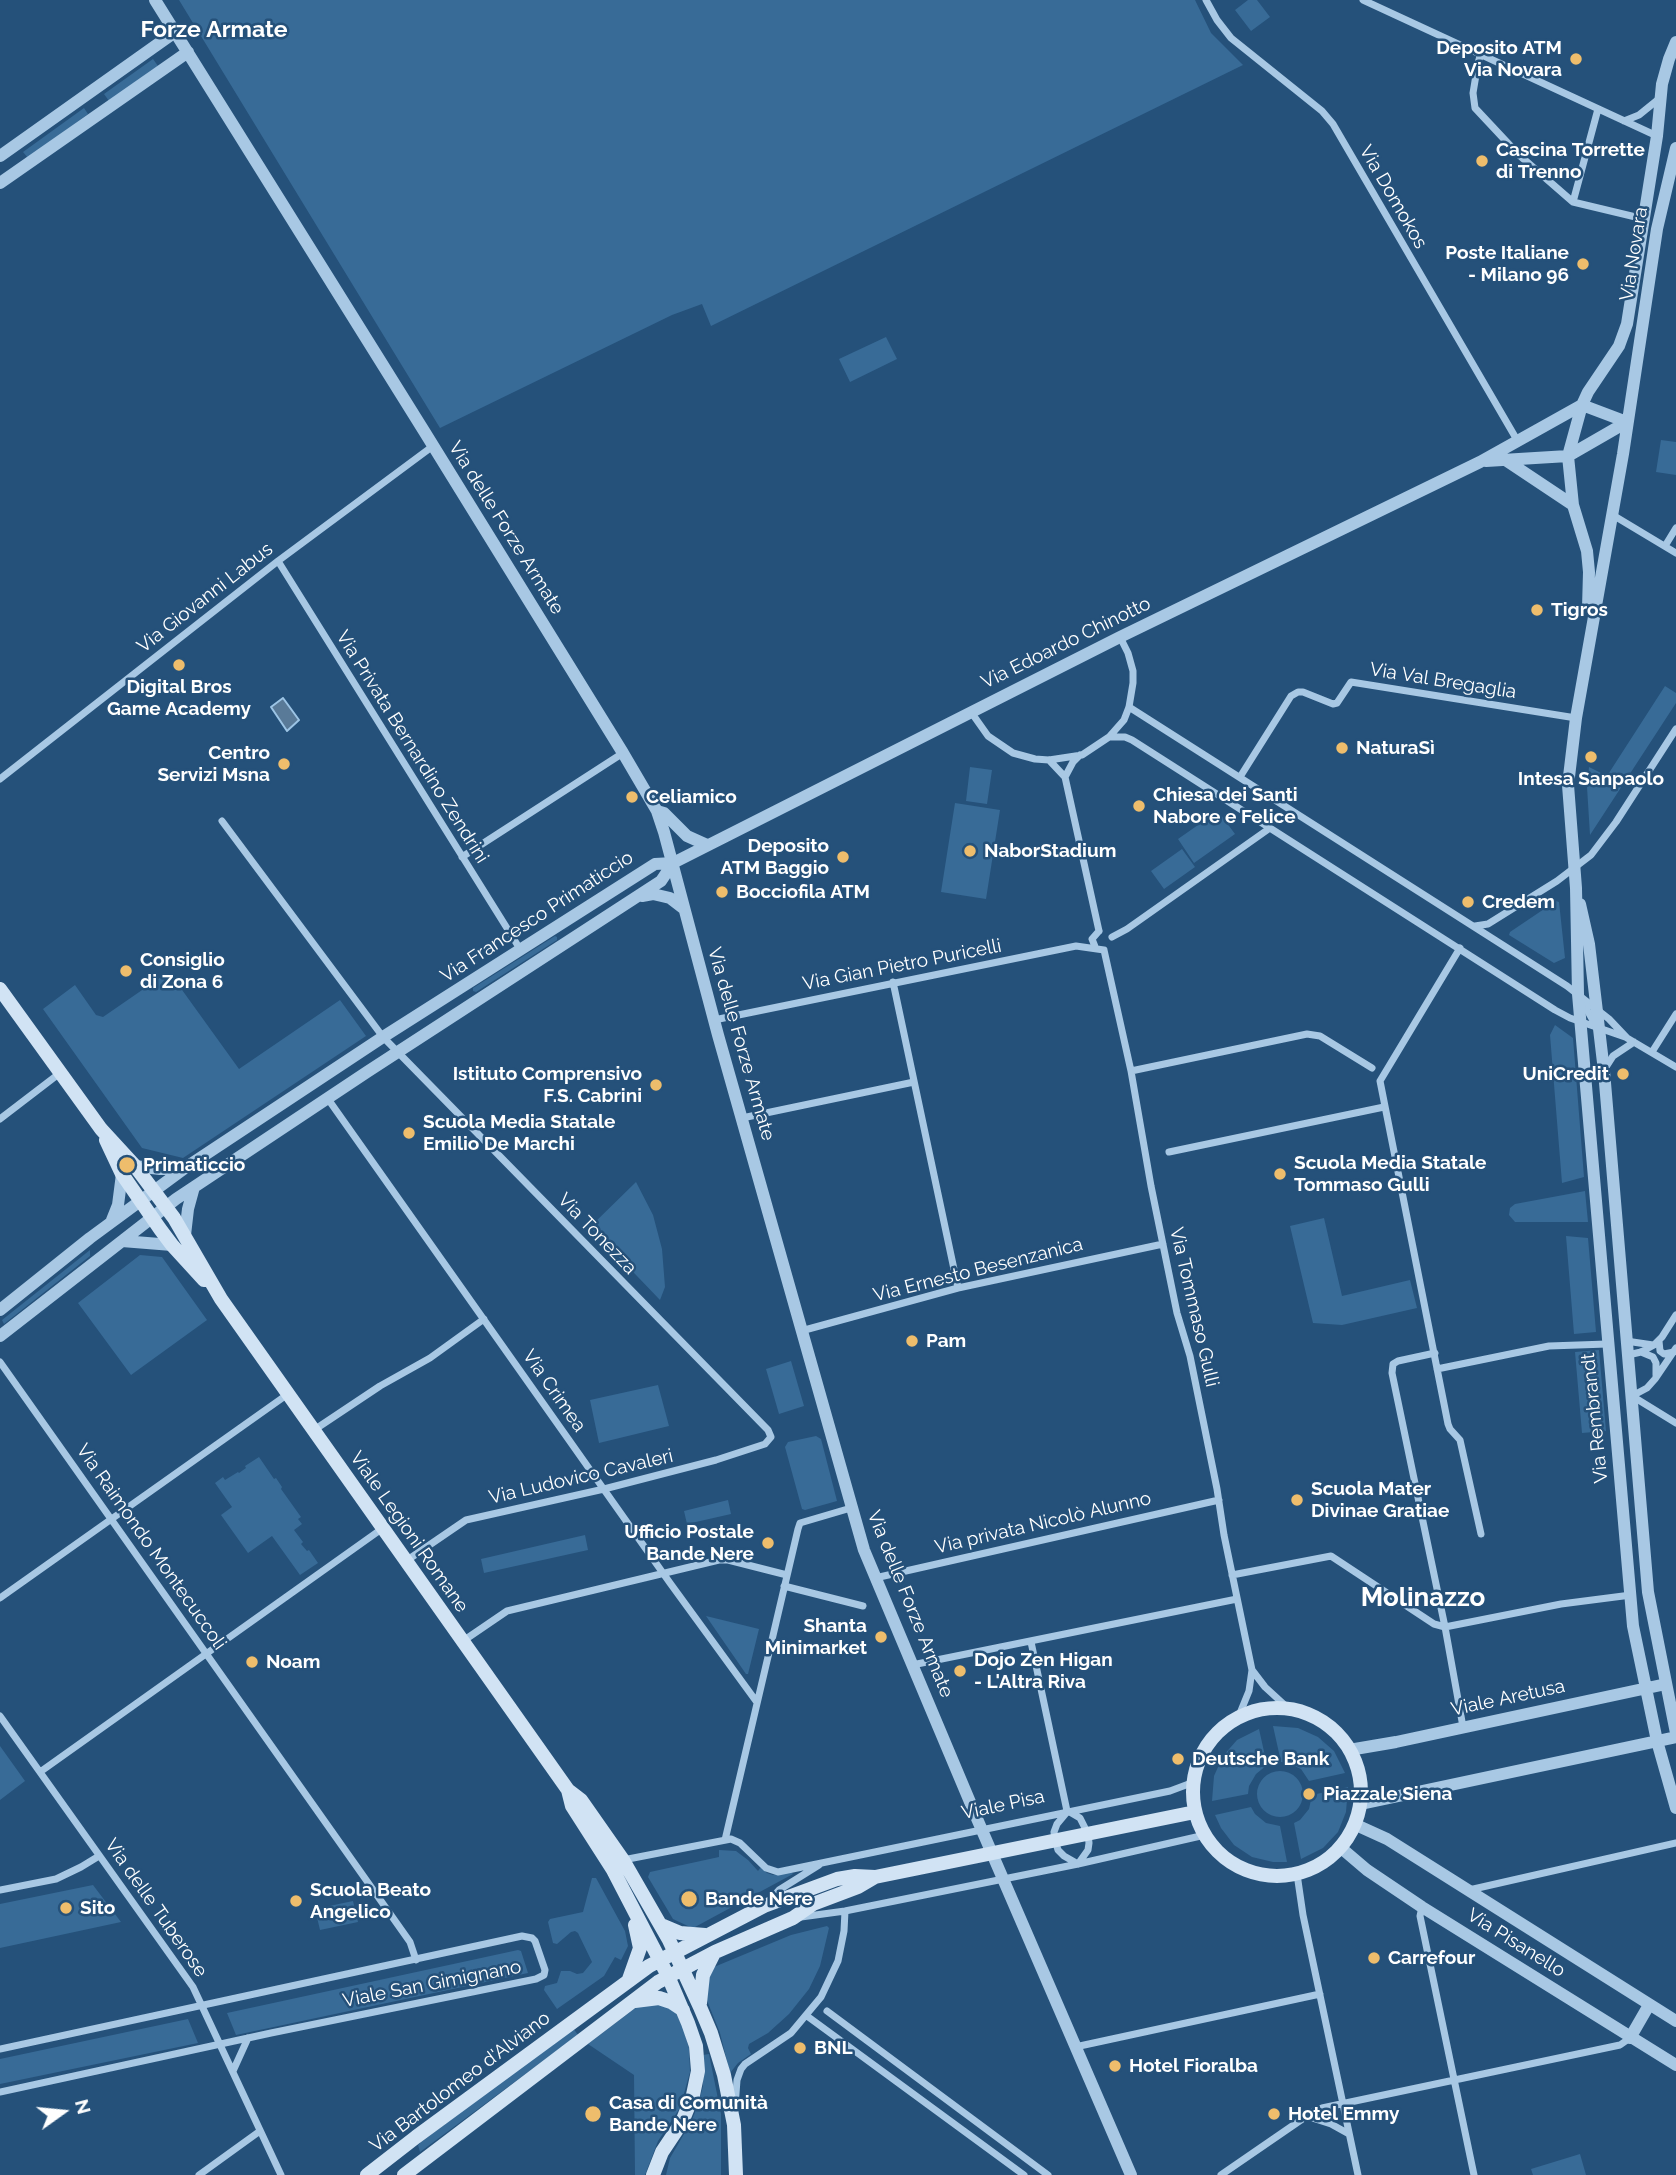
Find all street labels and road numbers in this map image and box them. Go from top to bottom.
street label: Via Domokos [1354,141,1432,253]
street label: Via Novara [1615,205,1653,303]
street label: Via delle Forze Armate [443,437,569,619]
street label: Via Giovanni Labus [133,538,277,658]
street label: Via Edoardo Chinotto [978,592,1154,694]
street label: Via Privata Bernardino Zendrini [331,627,493,867]
street label: Via Val Bregaglia [1368,658,1518,704]
street label: Via Francesco Primaticcio [436,846,638,988]
street label: Via Gian Pietro Puricelli [801,935,1003,995]
street label: Via delle Forze Armate [703,945,779,1143]
street label: Via Tonezza [553,1189,641,1279]
street label: Via Tommaso Gulli [1165,1225,1223,1389]
street label: Via Ernesto Besenzanica [871,1233,1085,1307]
street label: Via Crimea [517,1346,591,1436]
street label: Via Rembrandt [1577,1352,1613,1484]
street label: Via Raimondo Montecuccoli [71,1440,231,1654]
street label: Via Ludovico Cavaleri [487,1445,675,1509]
street label: Viale Legioni Romane [345,1447,473,1617]
street label: Via privata Nicolò Alunno [933,1487,1153,1559]
street label: Via delle Forze Armate [862,1507,958,1701]
street label: Viale Aretusa [1449,1675,1567,1721]
street label: Viale Pisa [960,1785,1046,1825]
street label: Via delle Tuberose [100,1834,212,1982]
street label: Via Pisanello [1463,1904,1569,1982]
street label: Viale San Gimignano [341,1956,523,2012]
street label: Via Bartolomeo d'Alviano [365,2007,555,2157]

